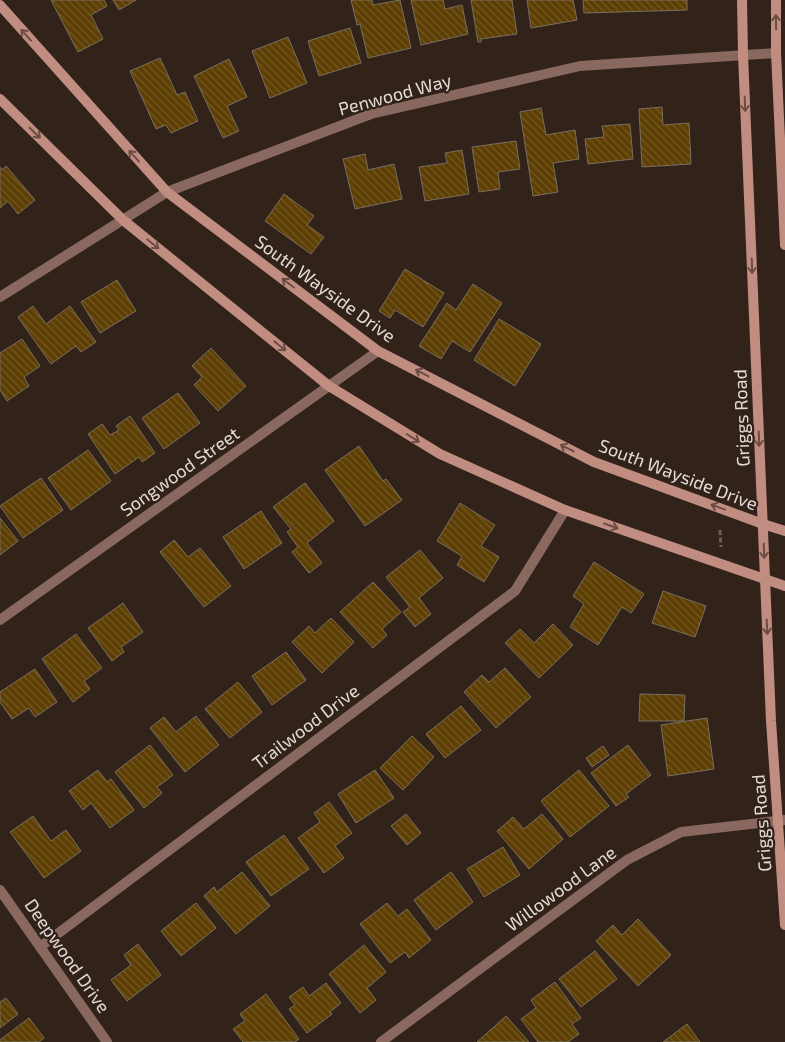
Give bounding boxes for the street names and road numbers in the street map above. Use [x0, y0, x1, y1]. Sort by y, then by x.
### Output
street label: Penwood Way [336, 68, 454, 120]
street label: South Wayside Drive [251, 230, 400, 347]
street label: Griggs Road [728, 369, 754, 467]
street label: Songwood Street [116, 422, 243, 520]
street label: South Wayside Drive [596, 434, 761, 514]
street label: Trailwood Drive [248, 679, 363, 773]
street label: Griggs Road [747, 774, 775, 873]
street label: Willowood Lane [501, 841, 620, 936]
street label: Deepwood Drive [20, 894, 115, 1017]

